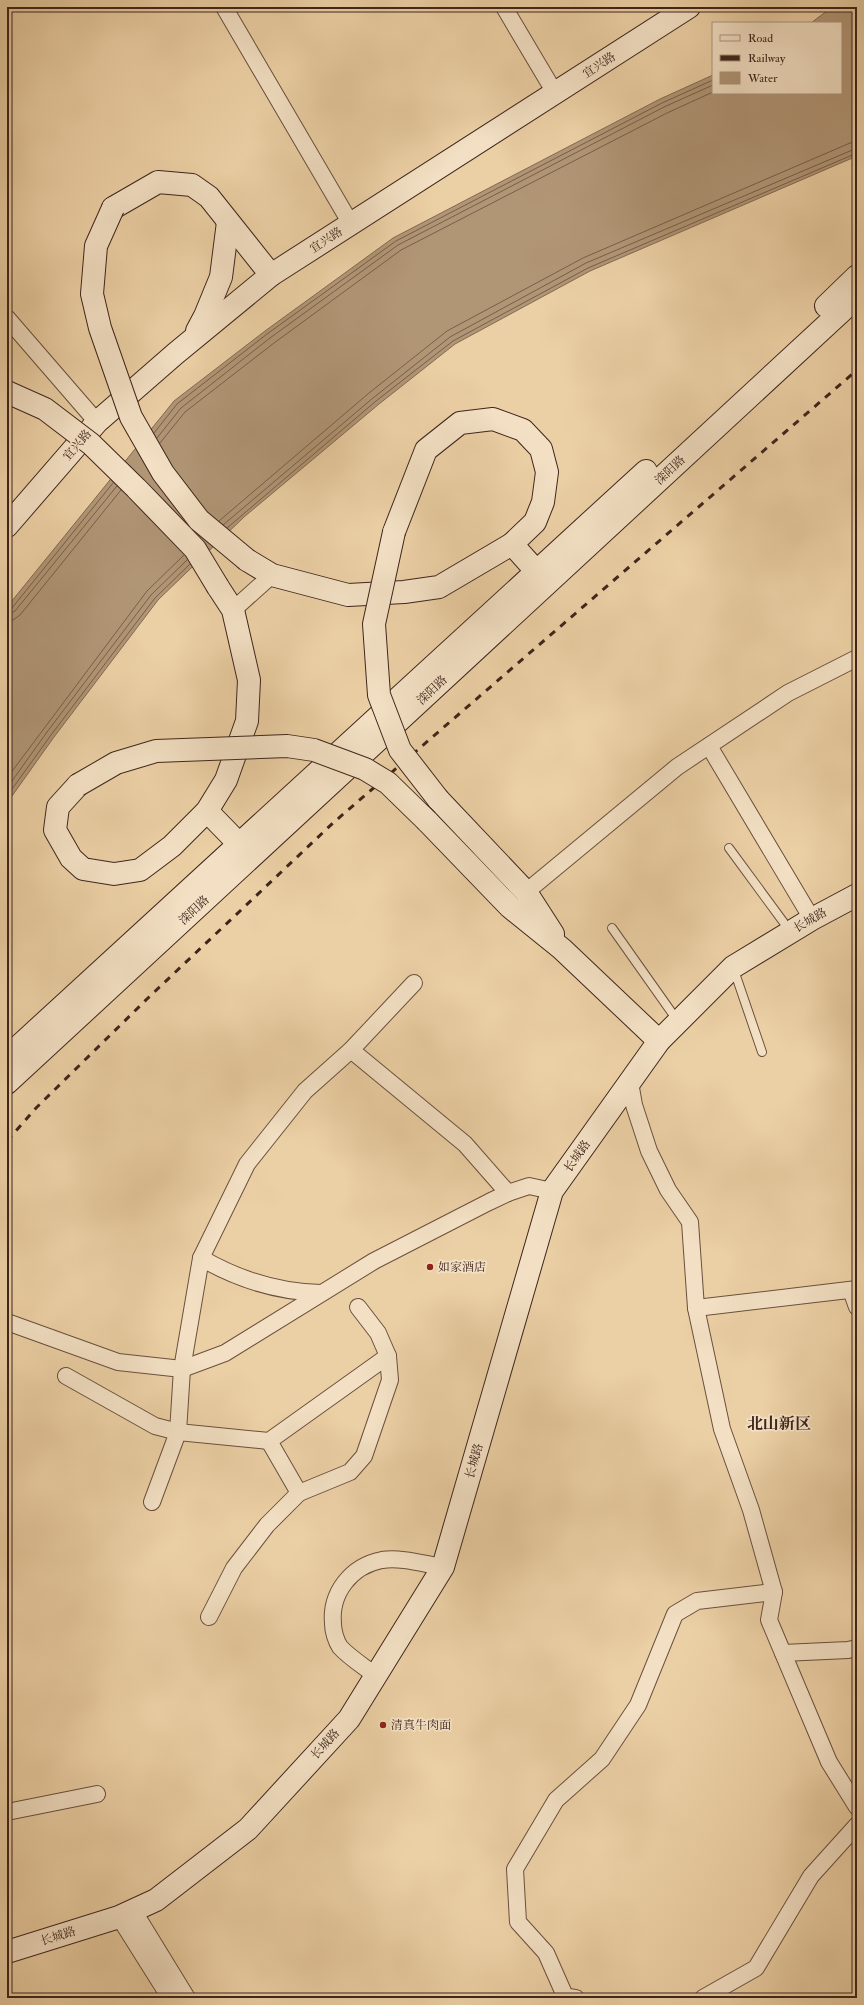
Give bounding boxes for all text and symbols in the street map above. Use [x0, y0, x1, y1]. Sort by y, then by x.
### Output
legend [712, 22, 842, 94]
text: Road [748, 31, 773, 46]
street label: 宜兴路 [580, 49, 618, 82]
text: Railway [748, 51, 786, 66]
text: Water [747, 71, 778, 86]
street label: 宜兴路 [307, 224, 345, 257]
street label: 宜兴路 [60, 427, 95, 464]
street label: 滦阳路 [652, 453, 689, 488]
street label: 滦阳路 [414, 673, 451, 708]
street label: 滦阳路 [176, 893, 213, 928]
street label: 长城路 [791, 905, 830, 936]
street label: 长城路 [561, 1137, 594, 1175]
place label: 如家酒店 [438, 1260, 486, 1275]
marker: 如家酒店 [425, 1262, 435, 1272]
district label: 北山新区 [747, 1414, 811, 1434]
street label: 长城路 [462, 1442, 487, 1481]
place label: 清真牛肉面 [391, 1718, 451, 1733]
marker: 清真牛肉面 [378, 1720, 388, 1730]
street label: 长城路 [308, 1726, 343, 1763]
street label: 长城路 [39, 1924, 78, 1949]

